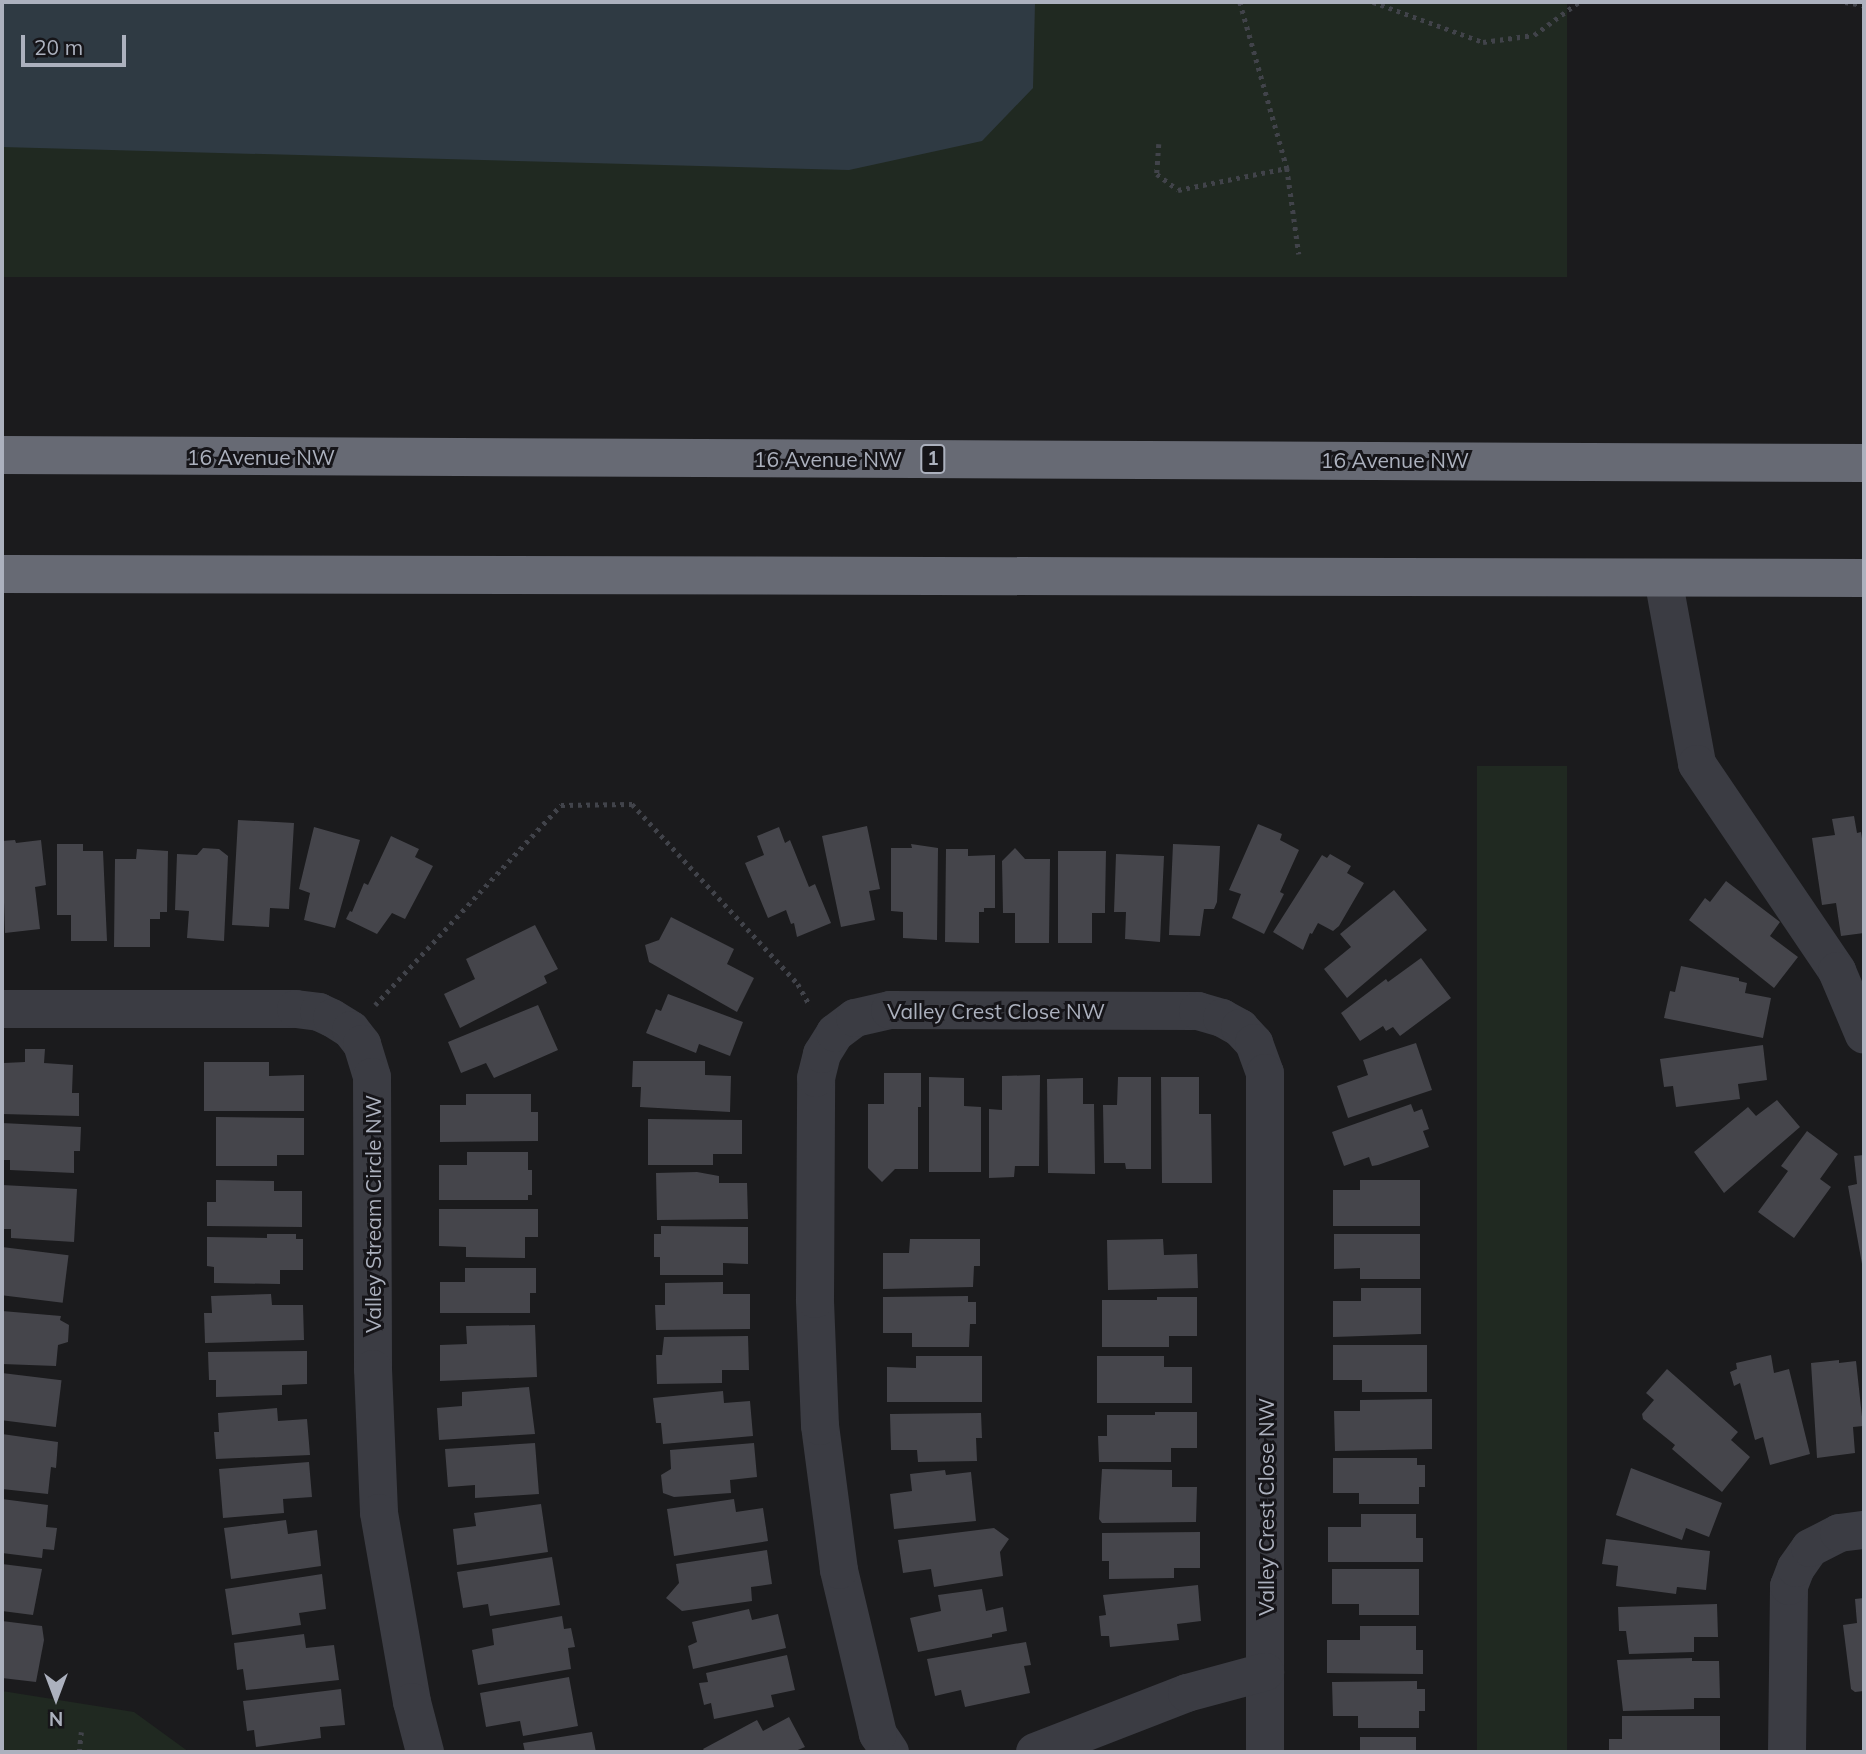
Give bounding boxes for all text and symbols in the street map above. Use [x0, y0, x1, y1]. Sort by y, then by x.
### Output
scale bar [24, 21, 130, 65]
text: 20 m [34, 34, 83, 60]
street label: 16 Avenue NW [187, 444, 335, 470]
road number: 1 [919, 444, 947, 474]
street label: 16 Avenue NW [754, 446, 902, 472]
street label: 16 Avenue NW [1321, 447, 1469, 473]
street label: Valley Crest Close NW [887, 998, 1105, 1024]
street label: Valley Stream Circle NW [360, 1095, 386, 1333]
street label: Valley Crest Close NW [1253, 1398, 1279, 1616]
north arrow [21, 1663, 91, 1733]
text: N [49, 1707, 63, 1731]

